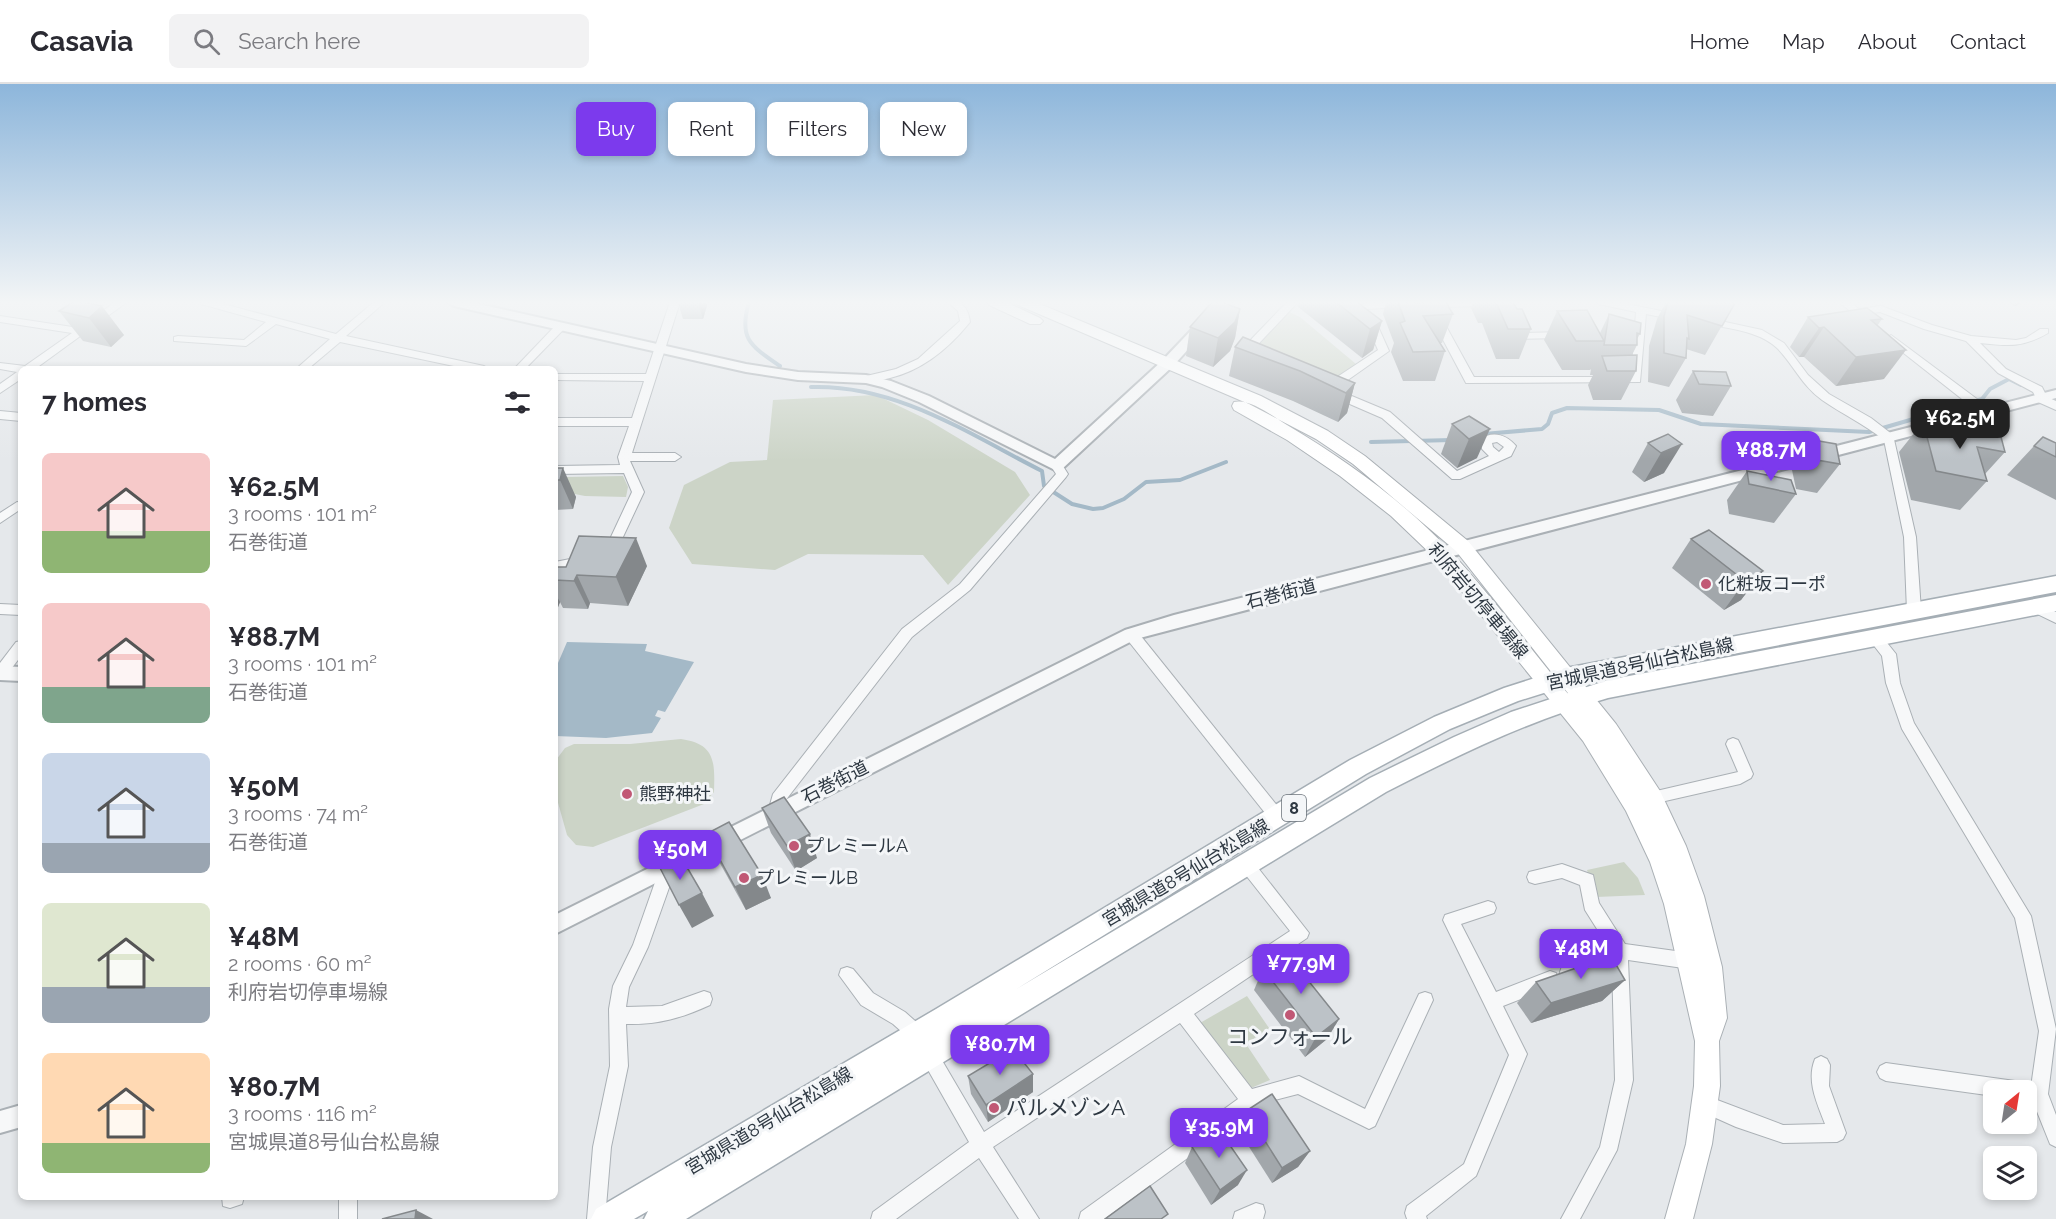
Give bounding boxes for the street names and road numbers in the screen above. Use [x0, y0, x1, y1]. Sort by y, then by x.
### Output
street label: 利府岩切停車場線 [1424, 539, 1533, 663]
street label: 石巻街道 [1243, 575, 1318, 612]
street label: 宮城県道8号仙台松島線 [1544, 633, 1735, 694]
street label: 石巻街道 [798, 756, 872, 807]
road number: 8 [1282, 795, 1306, 821]
street label: 宮城県道8号仙台松島線 [1099, 814, 1273, 931]
street label: 宮城県道8号仙台松島線 [682, 1062, 856, 1179]

